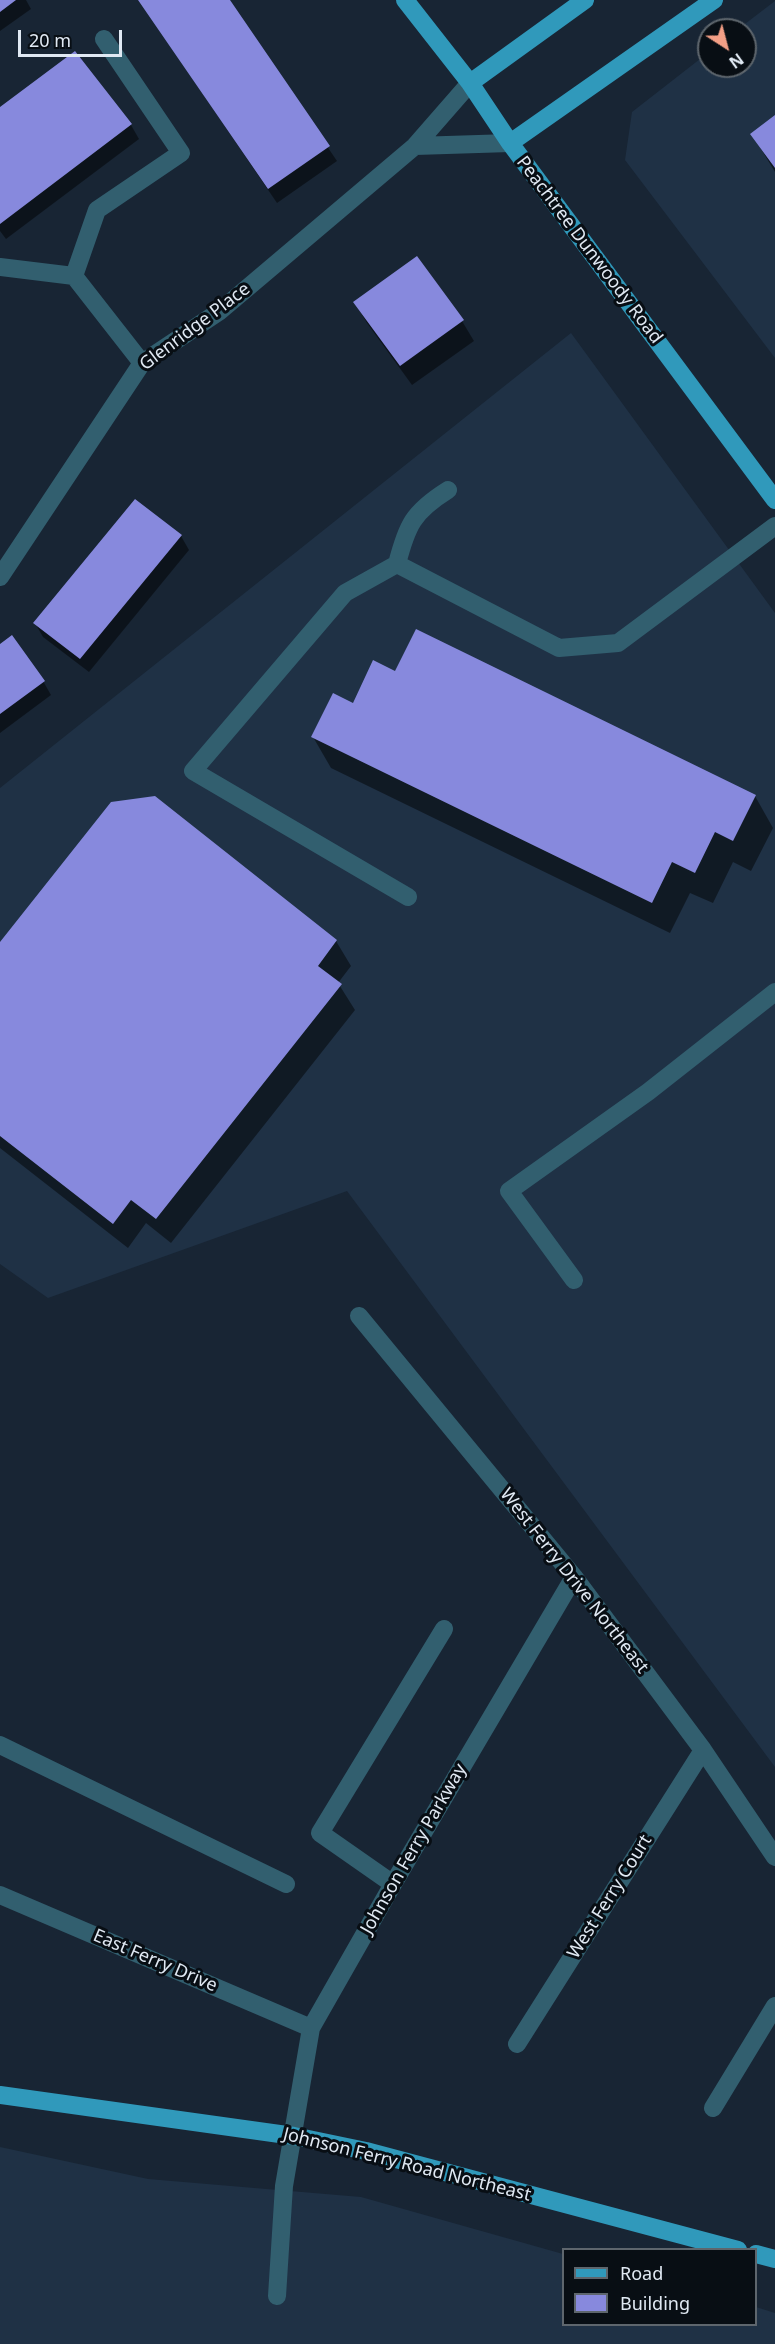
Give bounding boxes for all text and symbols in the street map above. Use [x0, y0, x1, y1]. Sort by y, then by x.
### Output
scale bar [21, 18, 124, 56]
north arrow [697, 18, 757, 78]
text: 20 m [29, 28, 71, 52]
text: N [725, 48, 748, 74]
street label: Peachtree Dunwoody Road [511, 152, 667, 348]
street label: Glenridge Place [136, 279, 254, 375]
street label: West Ferry Drive Northeast [495, 1484, 653, 1678]
street label: Johnson Ferry Parkway [356, 1760, 472, 1938]
street label: West Ferry Court [563, 1831, 657, 1963]
street label: East Ferry Drive [90, 1925, 220, 1997]
street label: Johnson Ferry Road Northeast [281, 2124, 533, 2206]
legend [562, 2248, 757, 2326]
text: Road [620, 2261, 663, 2285]
text: Building [620, 2291, 690, 2315]

